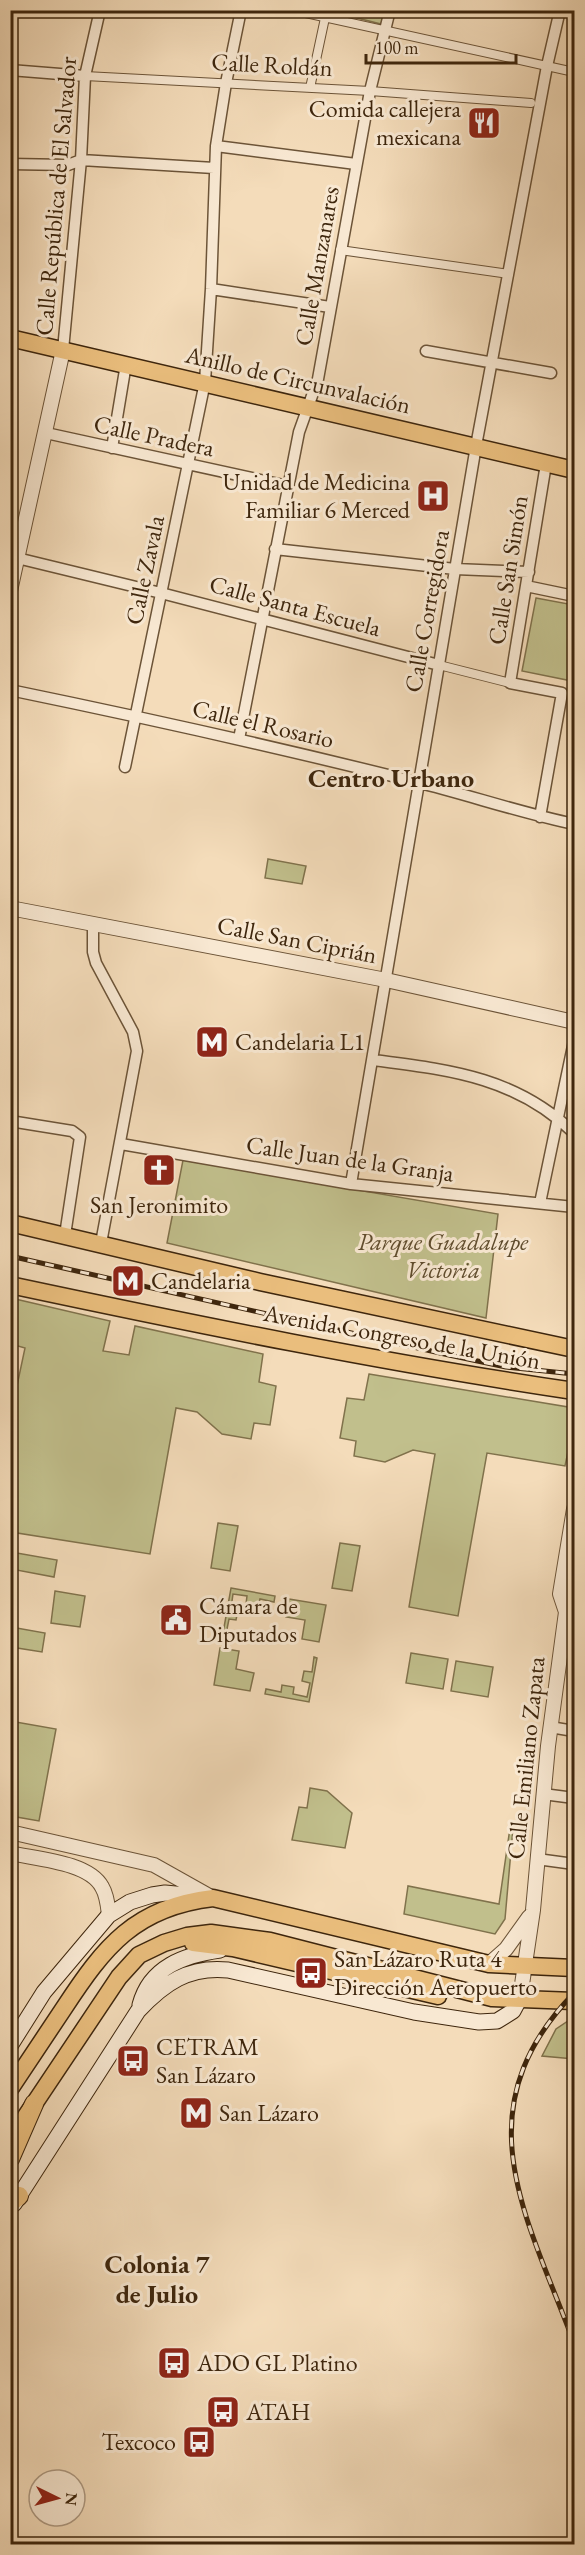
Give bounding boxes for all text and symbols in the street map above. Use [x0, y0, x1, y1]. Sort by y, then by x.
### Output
scale bar [366, 27, 516, 65]
text: 100 m [375, 36, 419, 59]
street label: Calle Roldán [211, 46, 334, 83]
street label: Calle República de El Salvador [28, 55, 83, 337]
place label: Comida callejera mexicana [309, 93, 461, 152]
restaurant icon: Comida callejera mexicana [466, 105, 502, 141]
street label: Calle Manzanares [287, 184, 346, 348]
street label: Anillo de Circunvalación [181, 338, 414, 421]
street label: Calle Pradera [91, 408, 218, 463]
place label: Unidad de Medicina Familiar 6 Merced [223, 466, 411, 525]
hospital icon: Unidad de Medicina Familiar 6 Merced [415, 478, 451, 514]
street label: Calle San Simón [480, 493, 535, 647]
street label: Calle Zavala [118, 512, 171, 627]
street label: Calle Corregidora [397, 527, 456, 695]
street label: Calle Santa Escuela [206, 568, 385, 643]
street label: Calle el Rosario [189, 692, 337, 755]
district label: Centro Urbano [308, 761, 474, 795]
street label: Calle San Ciprián [215, 909, 380, 970]
metro station icon: Candelaria L1 [194, 1024, 230, 1060]
place label: Candelaria L1 [235, 1026, 365, 1057]
street label: Calle Juan de la Granja [244, 1129, 456, 1188]
church icon: San Jeronimito [141, 1152, 177, 1188]
place label: San Jeronimito [90, 1189, 228, 1220]
park label: Parque Guadalupe Victoria [358, 1226, 529, 1285]
metro station icon: Candelaria [110, 1263, 146, 1299]
place label: Candelaria [151, 1265, 251, 1296]
street label: Avenida Congreso de la Unión [260, 1297, 543, 1376]
place label: Cámara de Diputados [199, 1590, 298, 1649]
public building icon: Cámara de Diputados [158, 1602, 194, 1638]
street label: Calle Emiliano Zapata [499, 1655, 552, 1861]
place label: San Lázaro Ruta 4 Dirección Aeropuerto [334, 1943, 537, 2002]
bus stop icon: San Lázaro Ruta 4 Dirección Aeropuerto [293, 1955, 329, 1991]
place label: CETRAM San Lázaro [156, 2031, 259, 2090]
bus stop icon: CETRAM San Lázaro [115, 2043, 151, 2079]
metro station icon: San Lázaro [178, 2095, 214, 2131]
place label: San Lázaro [219, 2097, 319, 2128]
district label: Colonia 7 de Julio [105, 2247, 210, 2311]
bus stop icon: ADO GL Platino [156, 2345, 192, 2381]
place label: ADO GL Platino [196, 2347, 358, 2378]
bus stop icon: ATAH [205, 2394, 241, 2430]
place label: ATAH [245, 2396, 310, 2427]
bus stop icon: Texcoco [181, 2424, 217, 2460]
place label: Texcoco [101, 2426, 176, 2457]
north arrow [27, 2468, 87, 2528]
text: N [60, 2492, 82, 2507]

